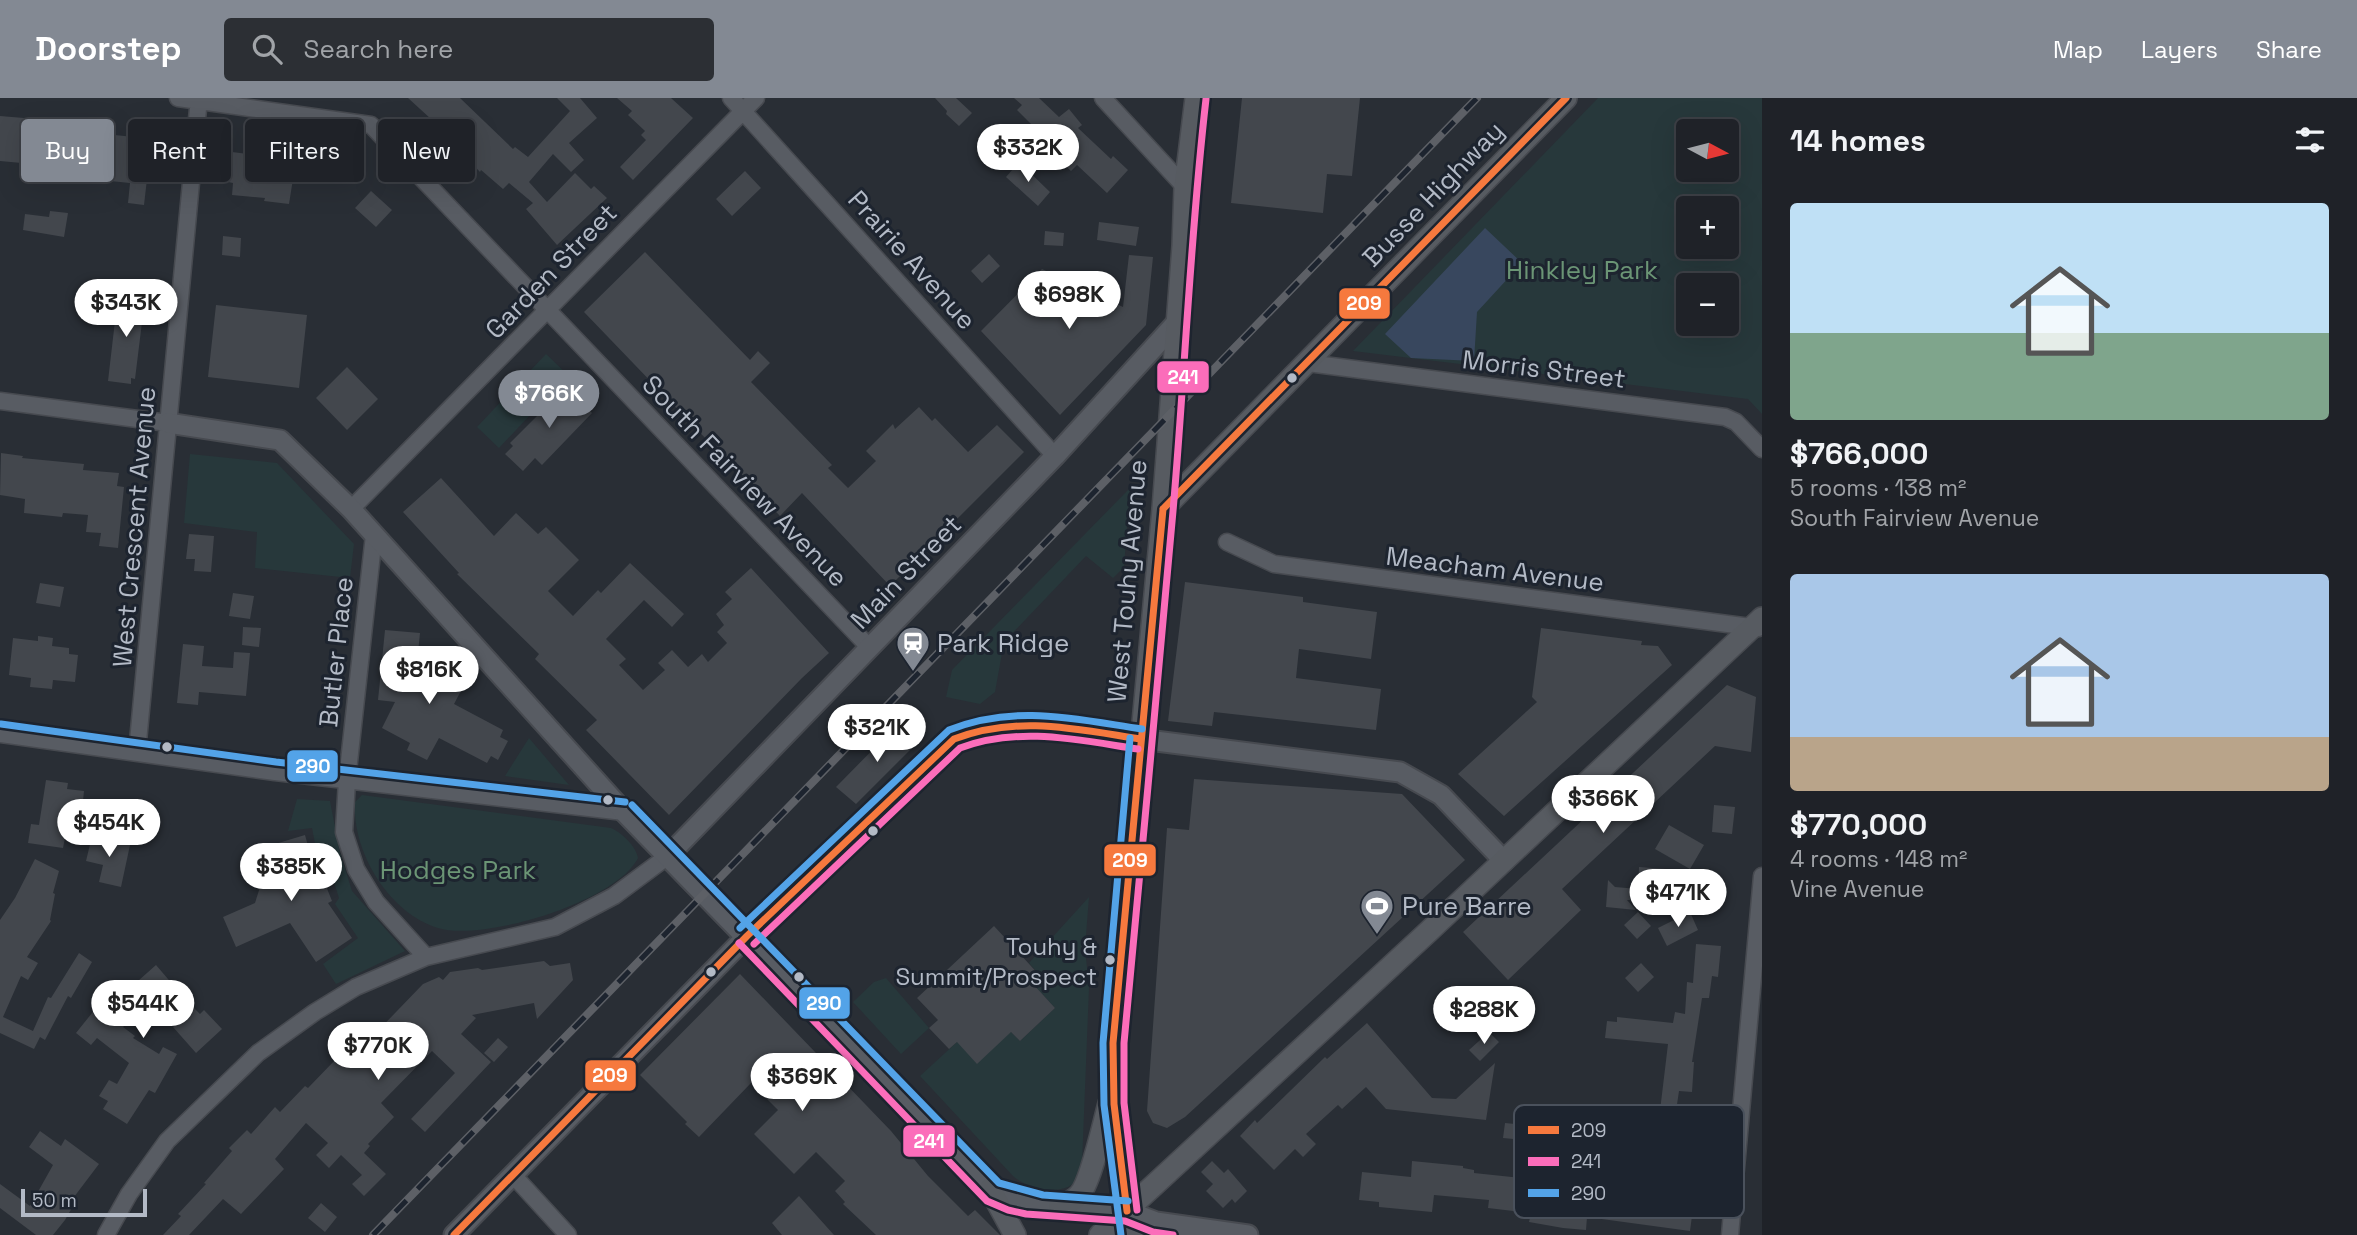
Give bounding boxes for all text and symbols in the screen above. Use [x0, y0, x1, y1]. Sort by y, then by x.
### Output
search box [224, 18, 714, 81]
text: Doorstep [35, 28, 182, 70]
icon: search [248, 30, 286, 68]
text: Search here [304, 32, 453, 66]
text: Map [2053, 34, 2103, 65]
text: Layers [2141, 34, 2218, 65]
text: Share [2256, 34, 2322, 65]
street label: Busse Highway [1355, 114, 1511, 274]
chip: Buy [21, 119, 114, 182]
chip: Rent [128, 119, 231, 182]
chip: Filters [245, 119, 364, 182]
chip: New [378, 119, 475, 182]
north arrow [1676, 119, 1740, 182]
map controls [1676, 119, 1739, 336]
text: 14 homes [1790, 121, 1926, 160]
icon: filters [2291, 121, 2329, 159]
pin: $332K [979, 125, 1077, 184]
text: $332K [993, 132, 1063, 162]
street label: Prairie Avenue [840, 183, 984, 337]
street label: Garden Street [478, 196, 624, 346]
button: + [1676, 196, 1739, 259]
icon: home [1997, 248, 2123, 374]
park label: Hinkley Park [1506, 253, 1658, 287]
pin: $698K [1020, 272, 1118, 331]
button: − [1676, 273, 1739, 336]
text: $698K [1034, 279, 1104, 309]
pin: $343K [77, 280, 175, 339]
text: $343K [91, 287, 161, 317]
line badge: 209 [1338, 287, 1391, 320]
text: 209 [1346, 291, 1382, 316]
street label: Morris Street [1460, 342, 1628, 396]
line badge: 241 [1156, 360, 1210, 394]
text: 241 [1168, 365, 1198, 390]
street label: South Fairview Avenue [635, 368, 855, 594]
pin: $766K [500, 370, 598, 430]
unlabelled marker [1285, 371, 1299, 385]
text: $766K [514, 378, 584, 408]
street label: West Crescent Avenue [105, 385, 163, 669]
text: $766,000 [1790, 434, 1928, 473]
street label: West Touhy Avenue [1099, 458, 1155, 704]
text: 5 rooms · 138 m² [1790, 473, 1966, 503]
text: South Fairview Avenue [1790, 503, 2039, 533]
street label: Main Street [843, 508, 969, 636]
street label: Meacham Avenue [1384, 539, 1606, 599]
street label: Butler Place [311, 575, 361, 729]
icon: home [1997, 619, 2123, 745]
station icon: Park Ridge [894, 624, 932, 673]
place label: Park Ridge [937, 626, 1069, 660]
pin: $816K [380, 646, 478, 706]
text: $816K [396, 654, 462, 684]
pin: $321K [828, 704, 926, 764]
text: $321K [844, 712, 910, 742]
unlabelled marker [160, 740, 174, 754]
line badge: 290 [286, 749, 339, 783]
text: 290 [295, 754, 331, 779]
pin: $366K [1554, 776, 1652, 835]
text: $366K [1568, 783, 1638, 813]
unlabelled marker [601, 793, 615, 807]
pin: $454K [60, 800, 158, 859]
text: $770,000 [1790, 805, 1927, 844]
text: $454K [73, 807, 145, 837]
unlabelled marker [866, 824, 880, 838]
line badge: 209 [1103, 843, 1157, 877]
pin: $385K [242, 844, 340, 903]
text: 4 rooms · 148 m² [1790, 844, 1967, 874]
text: 209 [1112, 848, 1148, 873]
text: $385K [256, 851, 326, 881]
park label: Hodges Park [380, 853, 536, 887]
pin: $471K [1629, 870, 1727, 929]
text: Vine Avenue [1790, 874, 1924, 904]
text: $471K [1646, 877, 1710, 907]
sports icon: Pure Barre [1358, 887, 1396, 936]
place label: Pure Barre [1402, 889, 1532, 923]
place label: Touhy & Summit/Prospect [895, 931, 1097, 992]
marker: Touhy & Summit/Prospect [1103, 953, 1117, 967]
unlabelled marker [704, 965, 718, 979]
unlabelled marker [792, 970, 806, 984]
pin: $544K [94, 981, 192, 1040]
line badge: 290 [798, 986, 851, 1020]
pin: $288K [1435, 986, 1533, 1046]
text: $544K [107, 988, 179, 1018]
text: 290 [806, 991, 842, 1016]
text: $288K [1449, 994, 1519, 1024]
pin: $770K [329, 1023, 427, 1082]
text: $770K [344, 1030, 412, 1060]
pin: $369K [753, 1054, 851, 1113]
line badge: 209 [584, 1059, 637, 1092]
text: $369K [767, 1061, 837, 1091]
text: 209 [592, 1063, 628, 1088]
legend [1514, 1105, 1744, 1218]
text: 209 [1571, 1118, 1606, 1143]
line badge: 241 [902, 1124, 956, 1158]
text: 241 [914, 1129, 944, 1154]
text: 241 [1571, 1149, 1601, 1174]
text: 290 [1571, 1181, 1606, 1206]
scale bar [21, 1186, 147, 1218]
text: 50 m [32, 1188, 77, 1213]

